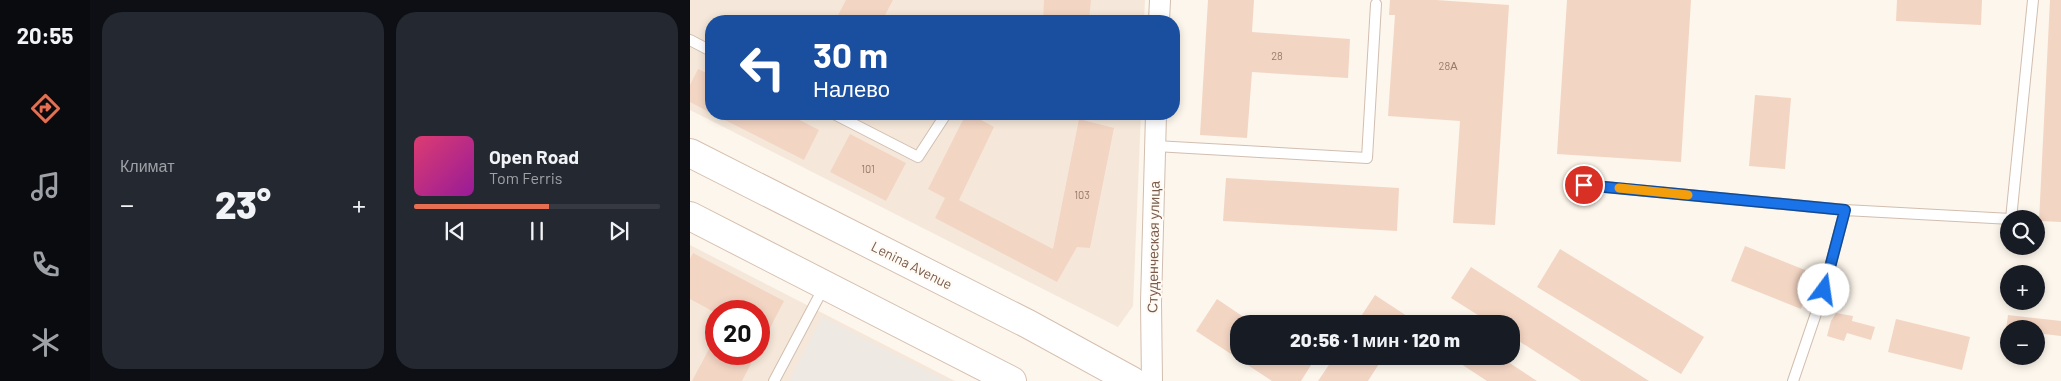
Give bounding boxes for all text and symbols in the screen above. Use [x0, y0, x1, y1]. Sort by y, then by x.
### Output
text: 20:55 [17, 22, 73, 48]
text: 30 m [813, 33, 888, 75]
icon: left [730, 35, 795, 100]
house number: 28 [1271, 49, 1283, 62]
house number: 28А [1439, 59, 1458, 72]
text: Налево [813, 75, 890, 101]
icon: directions [28, 91, 63, 126]
text: Open Road [489, 145, 579, 168]
text: Климат [120, 156, 174, 175]
house number: 101 [861, 162, 875, 175]
pin [1563, 164, 1605, 206]
text: Tom Ferris [489, 168, 563, 187]
icon: music [28, 169, 63, 204]
icon: arrive [1570, 171, 1598, 199]
text: 23° [215, 181, 271, 227]
street label: Студенческая улица [1143, 181, 1163, 313]
text: − [120, 187, 134, 221]
text: + [352, 187, 366, 221]
house number: 103 [1074, 188, 1090, 201]
map controls [2000, 210, 2045, 365]
button: search [2000, 210, 2045, 255]
icon: previous [441, 217, 469, 245]
icon: pause [523, 217, 551, 245]
icon: next [605, 217, 633, 245]
street label: Lenina Avenue [869, 237, 955, 293]
icon: phone [28, 247, 63, 282]
position arrow [1797, 263, 1849, 315]
button: + [2000, 265, 2045, 310]
speed limit sign: 20 [705, 300, 770, 365]
button: − [2000, 320, 2045, 365]
icon: climate [28, 325, 63, 360]
text: 20:56 · 1 мин · 120 m [1290, 328, 1460, 351]

